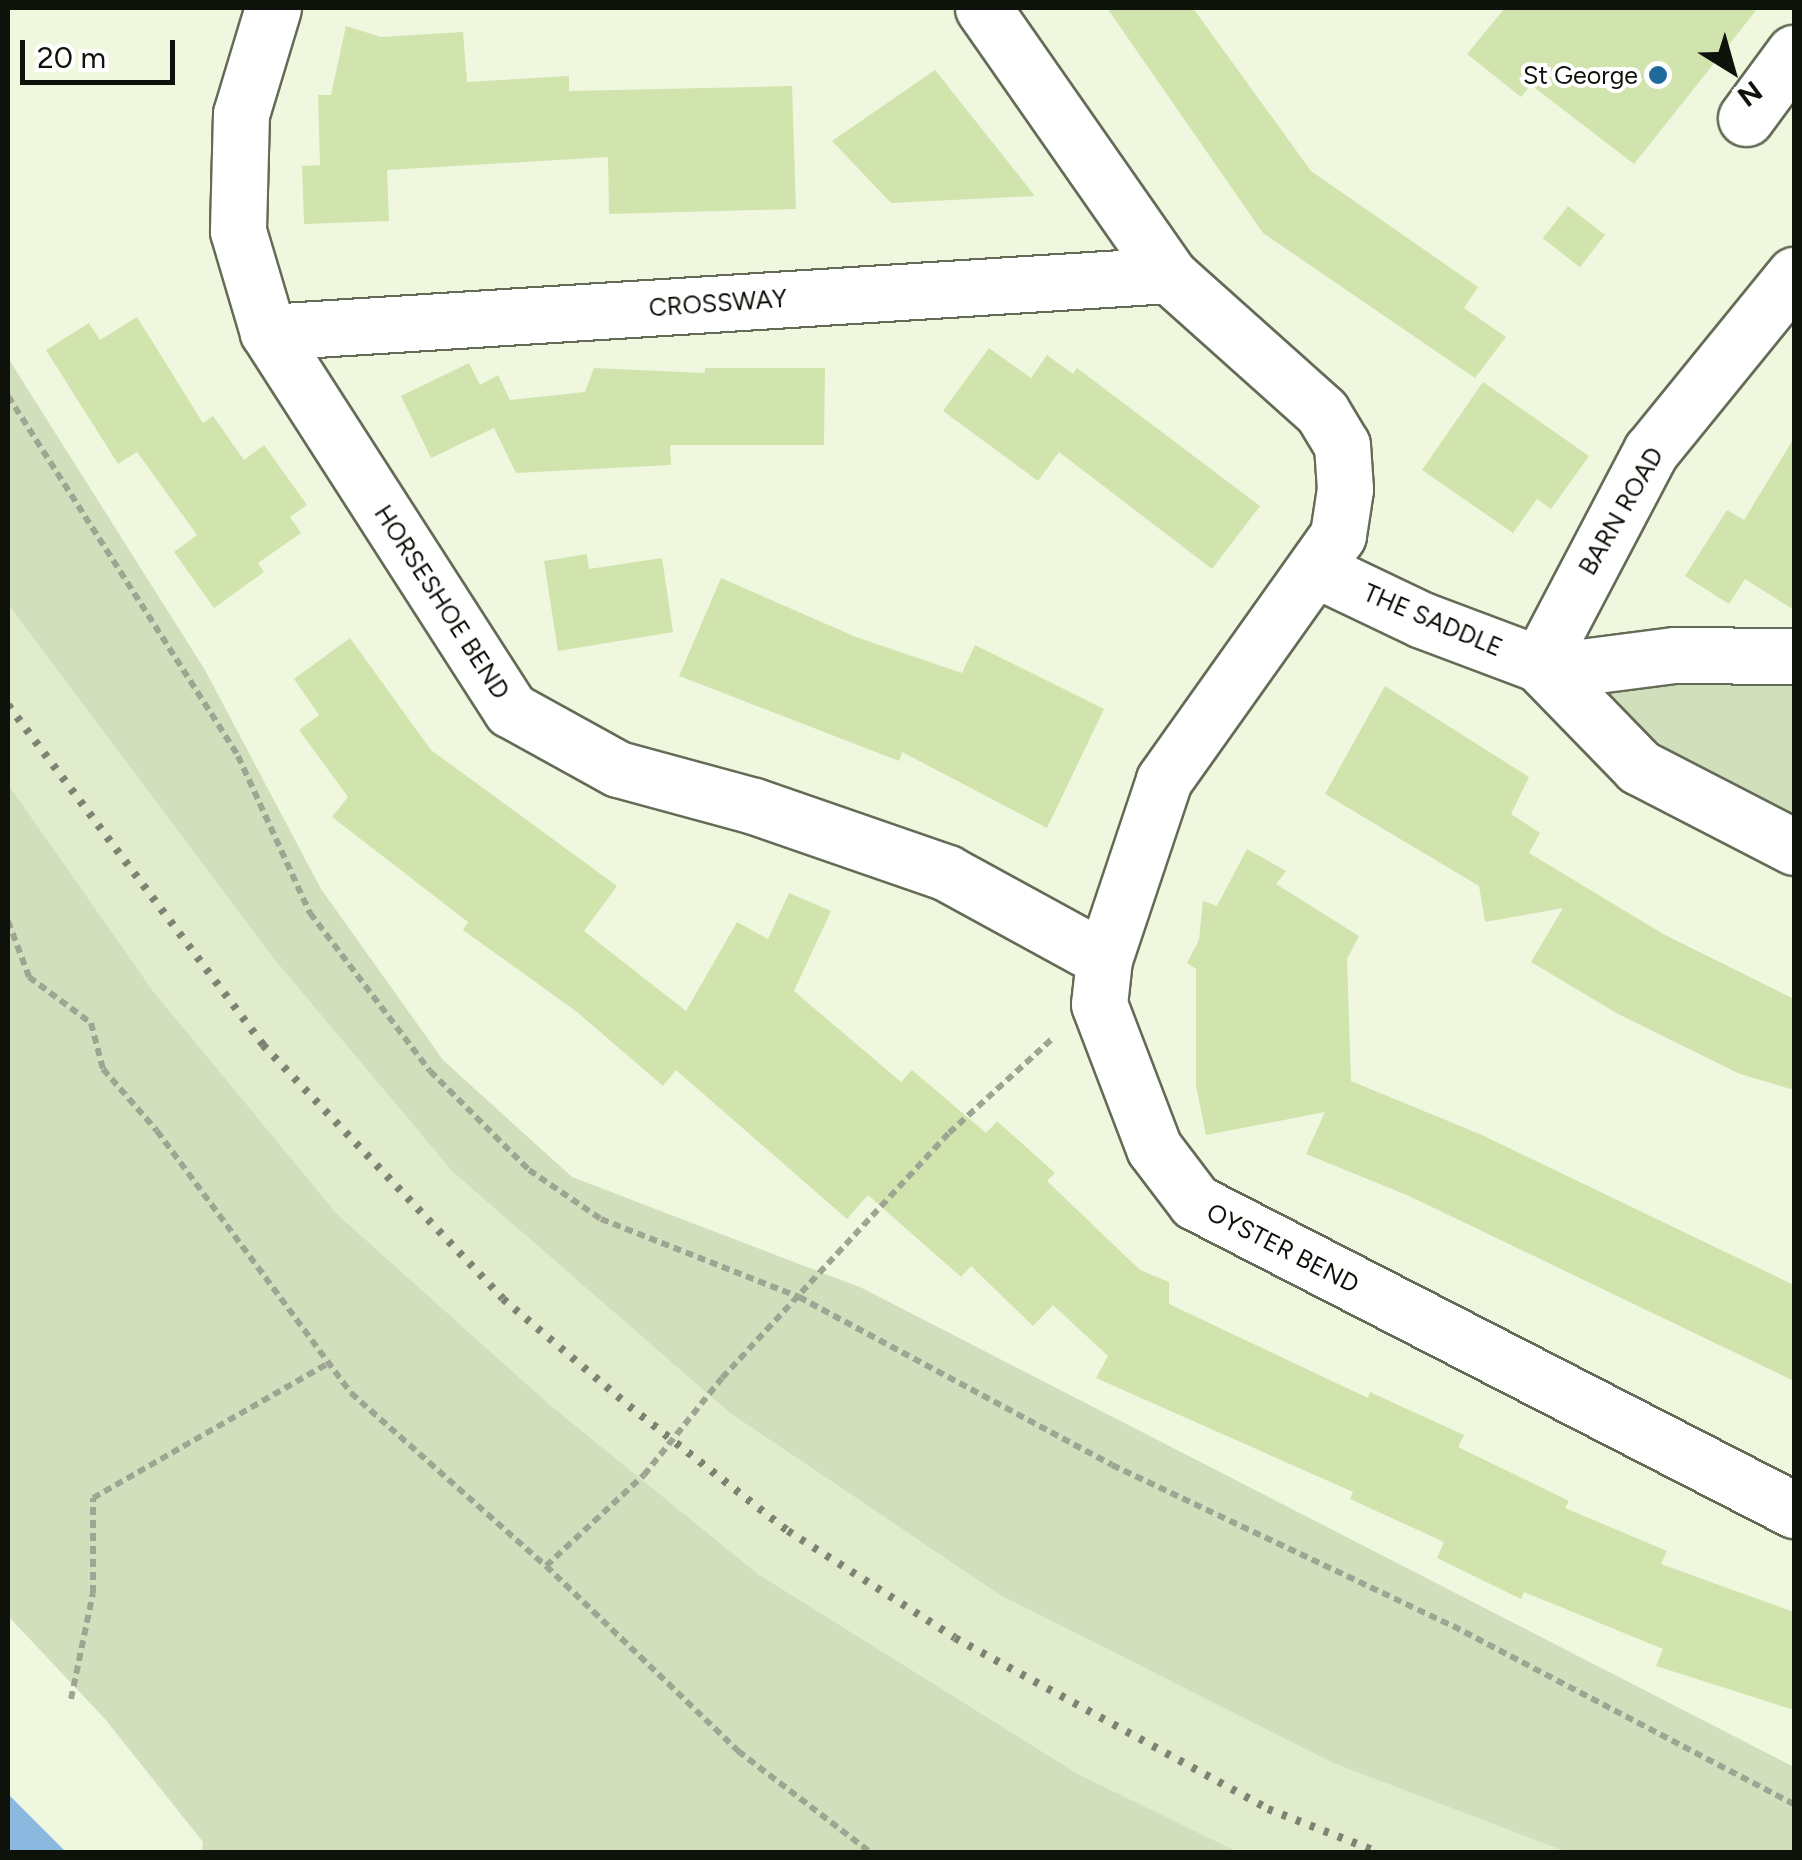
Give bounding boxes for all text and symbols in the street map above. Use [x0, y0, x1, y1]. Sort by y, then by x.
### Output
scale bar [25, 20, 180, 82]
north arrow [1682, 20, 1782, 120]
text: 20 m [37, 39, 106, 76]
place label: St George [1523, 60, 1638, 90]
marker: St George [1647, 64, 1669, 86]
text: N [1731, 74, 1769, 114]
street label: CROSSWAY [648, 283, 788, 323]
street label: BARN ROAD [1572, 442, 1670, 580]
street label: HORSESHOE BEND [368, 499, 516, 705]
street label: THE SADDLE [1359, 577, 1507, 663]
street label: OYSTER BEND [1202, 1197, 1364, 1299]

